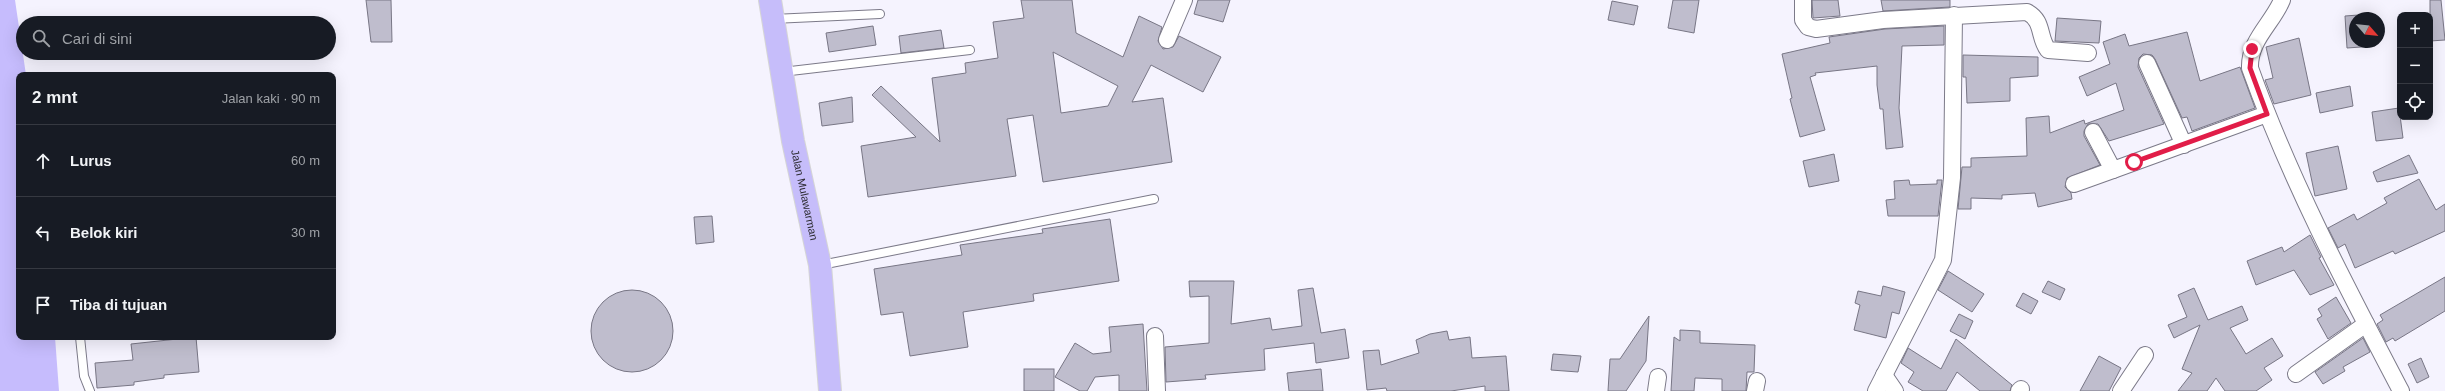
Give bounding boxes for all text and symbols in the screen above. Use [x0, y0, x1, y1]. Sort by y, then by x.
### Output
north arrow [2349, 12, 2385, 48]
map controls [2397, 12, 2433, 120]
button: + [2397, 12, 2433, 48]
search box [16, 16, 336, 60]
icon: search [30, 27, 52, 49]
text: Cari di sini [62, 30, 132, 47]
route end [2243, 40, 2261, 58]
button: − [2397, 48, 2433, 84]
button: locate [2397, 84, 2433, 120]
text: 2 mnt [32, 88, 77, 107]
text: Jalan kaki · 90 m [222, 91, 320, 106]
street label: Jalan Mulawarman [789, 148, 820, 241]
icon: ahead [32, 150, 54, 172]
text: Lurus [70, 152, 112, 169]
text: 60 m [291, 153, 320, 168]
route start [2125, 153, 2143, 171]
icon: left [32, 222, 54, 244]
text: Belok kiri [70, 224, 138, 241]
text: 30 m [291, 225, 320, 240]
icon: arrive [32, 294, 54, 316]
text: Tiba di tujuan [70, 296, 167, 313]

